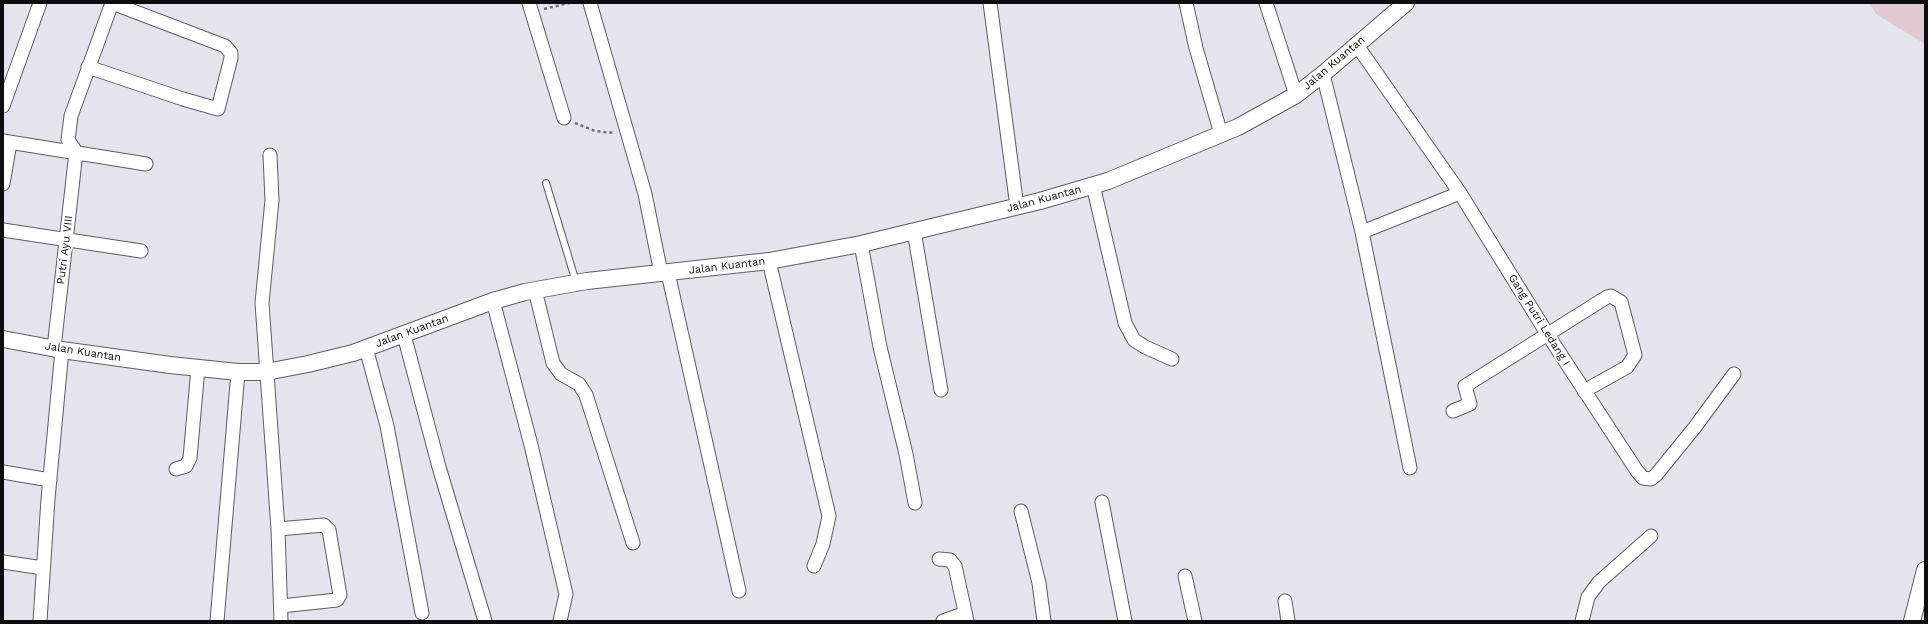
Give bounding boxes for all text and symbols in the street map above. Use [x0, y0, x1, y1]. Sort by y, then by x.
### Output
street label: Jalan Kuantan [1300, 33, 1368, 93]
street label: Jalan Kuantan [1005, 183, 1083, 215]
street label: Putri Ayu VIII [54, 215, 76, 285]
street label: Jalan Kuantan [688, 255, 766, 277]
street label: Gang Putri Ledang I [1505, 272, 1573, 368]
street label: Jalan Kuantan [374, 312, 450, 350]
street label: Jalan Kuantan [44, 339, 122, 365]

